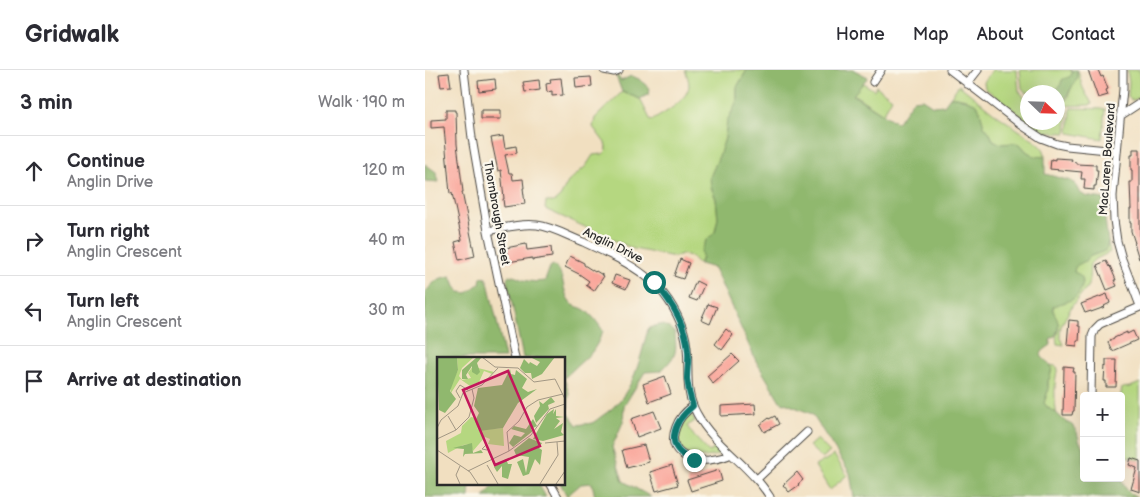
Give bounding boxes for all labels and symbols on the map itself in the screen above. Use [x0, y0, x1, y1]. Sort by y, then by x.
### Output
north arrow [1020, 85, 1065, 130]
street label: MacLaren Boulevard [1096, 102, 1119, 216]
street label: Thornbrough Street [480, 160, 513, 267]
street label: Anglin Drive [580, 225, 645, 266]
route start [643, 271, 666, 294]
inset map [437, 357, 565, 484]
route end [683, 449, 706, 472]

